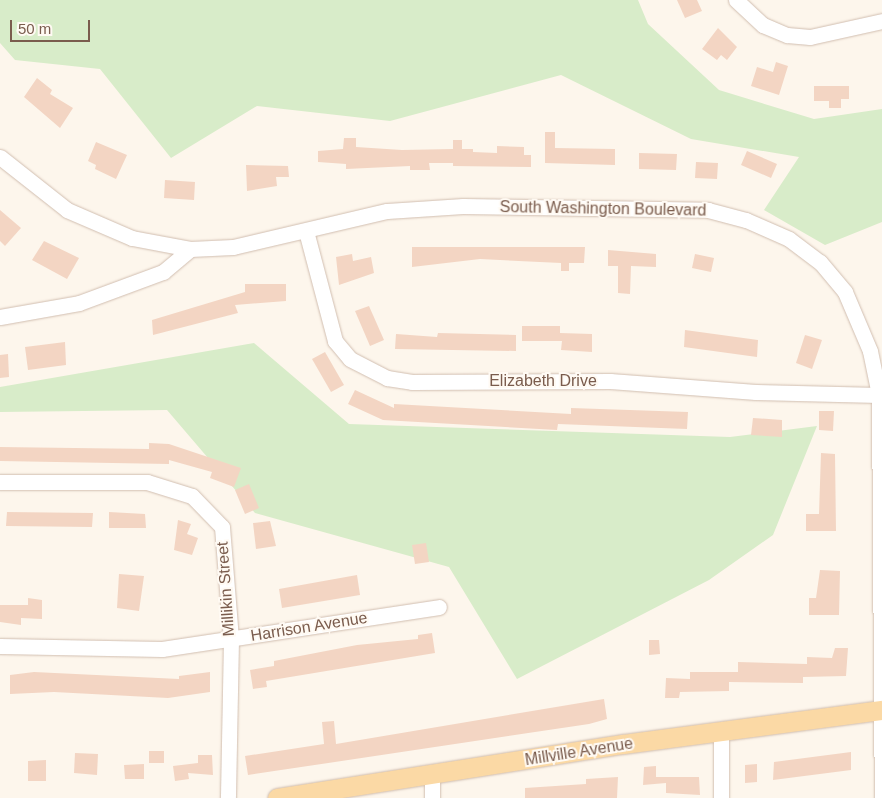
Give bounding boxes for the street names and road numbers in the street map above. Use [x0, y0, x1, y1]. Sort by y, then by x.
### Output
street label: South Washington Boulevard [500, 198, 706, 220]
street label: Elizabeth Drive [489, 371, 597, 391]
street label: Millikin Street [213, 541, 239, 637]
street label: Harrison Avenue [249, 608, 369, 646]
street label: Millville Avenue [523, 734, 635, 770]

